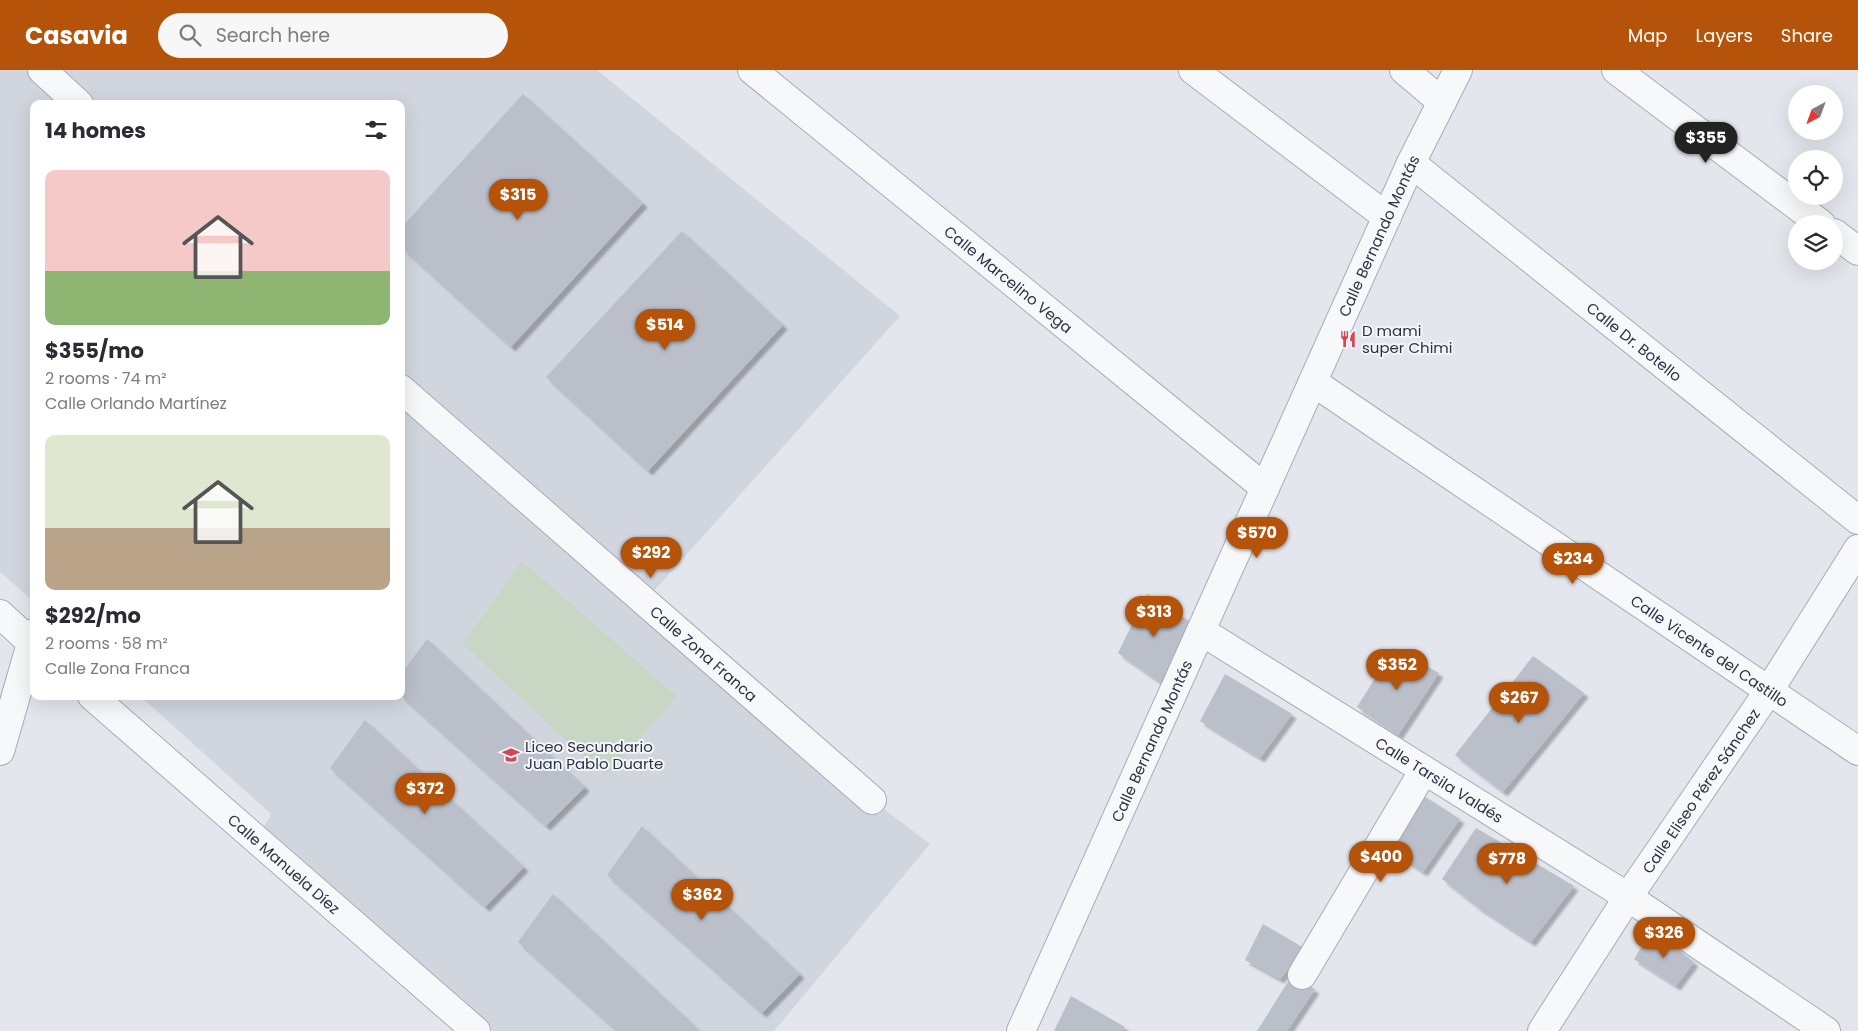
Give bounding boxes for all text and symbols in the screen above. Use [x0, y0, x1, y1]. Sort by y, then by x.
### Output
search box [158, 13, 508, 58]
text: Casavia [25, 19, 128, 52]
icon: search [176, 21, 204, 49]
text: Search here [216, 22, 330, 49]
text: Map [1628, 23, 1668, 48]
text: Layers [1696, 23, 1753, 48]
text: Share [1781, 23, 1833, 48]
north arrow [1788, 85, 1842, 140]
map controls [1788, 85, 1843, 270]
text: 14 homes [45, 116, 146, 145]
icon: filters [362, 116, 390, 144]
pin: $355 [1676, 122, 1736, 164]
text: $355 [1685, 126, 1727, 149]
button: locate [1788, 150, 1843, 205]
street label: Calle Bernando Montás [1333, 151, 1424, 320]
pin: $315 [488, 178, 548, 221]
text: $315 [500, 183, 536, 206]
icon: home [173, 202, 263, 292]
button: layers [1788, 215, 1843, 270]
street label: Calle Marcelino Vega [940, 220, 1077, 338]
street label: Calle Dr. Botello [1582, 297, 1687, 386]
pin: $514 [635, 308, 695, 351]
text: $514 [646, 313, 684, 336]
place label: D mami super Chimi [1362, 320, 1452, 358]
restaurant icon: D mami super Chimi [1338, 329, 1358, 349]
text: $355/mo [45, 336, 144, 365]
text: 2 rooms · 74 m² [45, 367, 167, 390]
text: Calle Orlando Martínez [45, 392, 227, 415]
icon: home [173, 467, 263, 557]
pin: $570 [1227, 516, 1287, 559]
text: $570 [1237, 521, 1277, 544]
pin: $292 [621, 536, 681, 579]
text: $292 [632, 541, 670, 564]
pin: $234 [1543, 542, 1603, 585]
text: $234 [1553, 547, 1593, 570]
street label: Calle Vicente del Castillo [1627, 590, 1793, 711]
pin: $313 [1124, 596, 1184, 638]
text: $313 [1136, 600, 1172, 623]
text: $292/mo [45, 601, 141, 630]
street label: Calle Zona Franca [646, 601, 762, 706]
text: 2 rooms · 58 m² [45, 632, 168, 655]
pin: $352 [1367, 648, 1427, 691]
text: $352 [1377, 653, 1417, 676]
text: Calle Zona Franca [45, 657, 190, 680]
street label: Calle Bernando Montás [1106, 657, 1197, 825]
pin: $267 [1489, 682, 1549, 724]
text: $267 [1500, 686, 1538, 709]
street label: Calle Eliseo Pérez Sánchez [1637, 704, 1765, 877]
street label: Calle Tarsila Valdés [1372, 732, 1508, 827]
place label: Liceo Secundario Juan Pablo Duarte [525, 736, 663, 774]
school or university icon: Liceo Secundario Juan Pablo Duarte [501, 745, 521, 765]
pin: $372 [395, 772, 455, 815]
text: $372 [406, 777, 444, 800]
street label: Calle Manuela Díez [224, 809, 345, 918]
pin: $400 [1351, 840, 1411, 883]
pin: $778 [1477, 842, 1537, 885]
text: $400 [1360, 845, 1402, 868]
text: $778 [1488, 847, 1526, 870]
pin: $362 [672, 878, 732, 921]
text: $362 [682, 883, 722, 906]
pin: $326 [1634, 916, 1694, 959]
text: $326 [1644, 921, 1684, 944]

